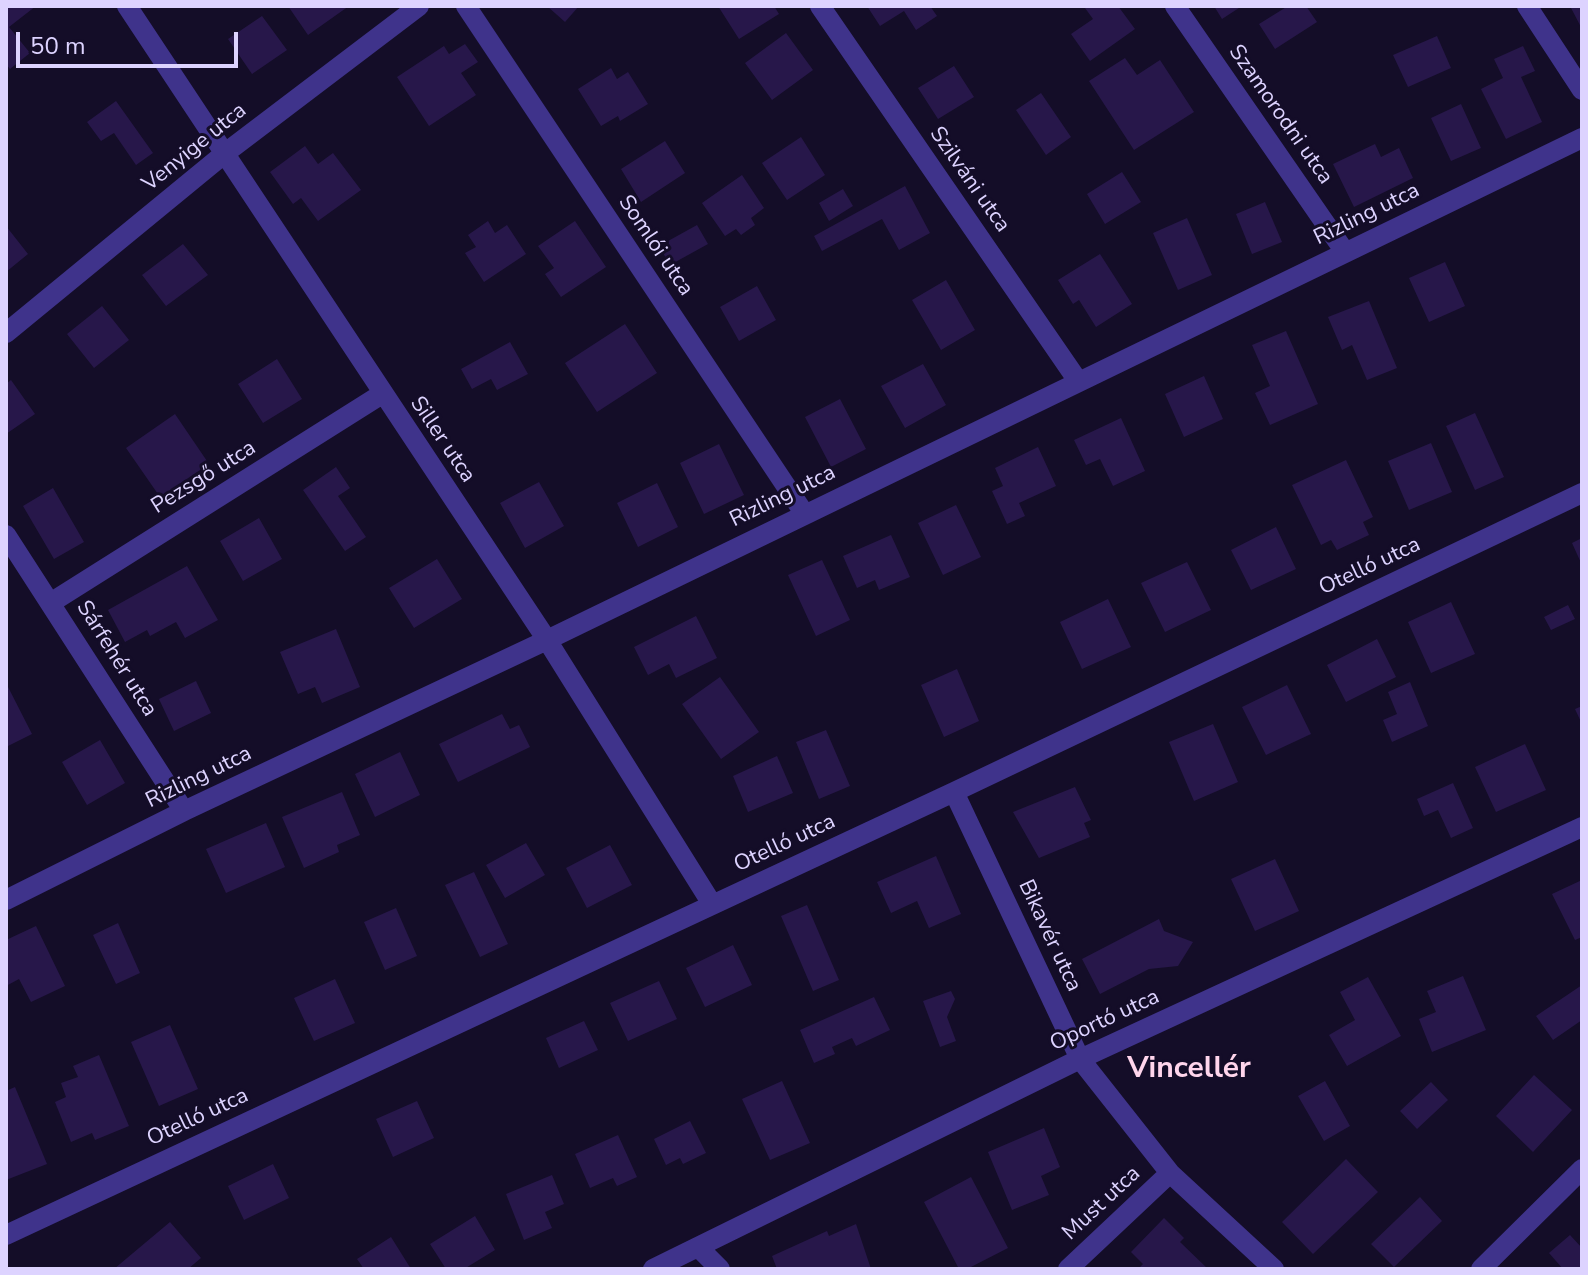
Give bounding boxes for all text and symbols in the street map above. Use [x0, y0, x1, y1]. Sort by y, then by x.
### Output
scale bar [20, 16, 242, 66]
text: 50 m [30, 30, 86, 62]
street label: Szamorodni utca [1222, 40, 1338, 190]
street label: Venyige utca [138, 98, 252, 198]
street label: Szilváni utca [923, 122, 1015, 238]
street label: Rizling utca [1310, 178, 1424, 252]
street label: Somlói utca [612, 191, 698, 301]
street label: Siller utca [404, 392, 480, 488]
street label: Pezsgő utca [147, 435, 261, 521]
street label: Rizling utca [726, 460, 840, 534]
street label: Otelló utca [1315, 532, 1425, 602]
street label: Sárfehér utca [70, 596, 162, 722]
street label: Rizling utca [142, 741, 256, 815]
street label: Otelló utca [730, 809, 840, 879]
street label: Bikavér utca [1012, 876, 1086, 996]
street label: Oportó utca [1046, 984, 1164, 1058]
district label: Vincellér [1127, 1052, 1251, 1088]
street label: Otelló utca [143, 1083, 253, 1153]
street label: Must utca [1058, 1161, 1146, 1247]

